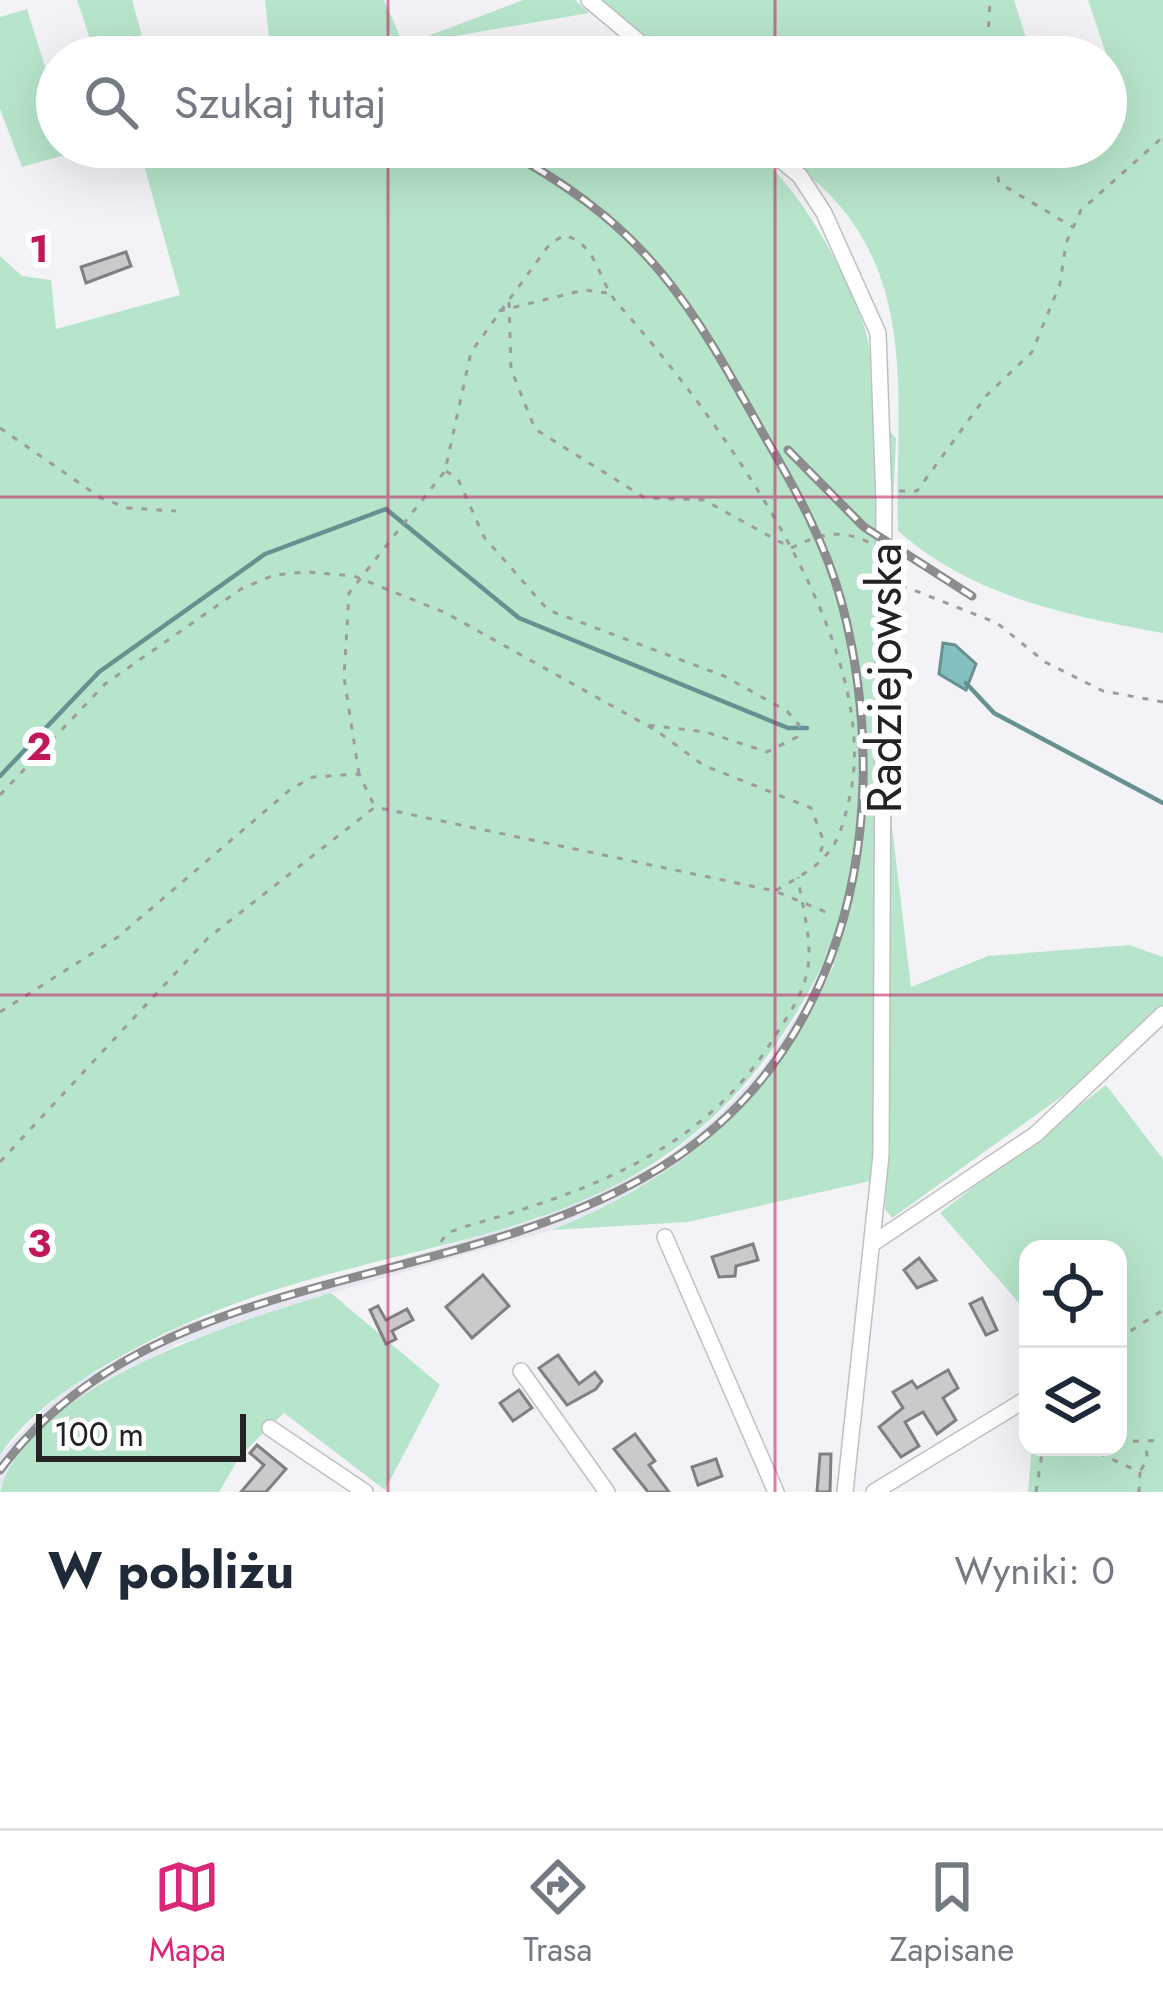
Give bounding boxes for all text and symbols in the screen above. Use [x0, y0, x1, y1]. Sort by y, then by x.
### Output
search box [36, 36, 1127, 168]
icon: search [78, 69, 144, 135]
text: Szukaj tutaj [174, 70, 387, 135]
text: 1 [29, 220, 49, 277]
street label: Radziejowska [850, 543, 919, 813]
text: 2 [26, 718, 52, 775]
text: 3 [27, 1215, 51, 1272]
map controls [1019, 1240, 1127, 1456]
button: locate [1019, 1240, 1127, 1348]
button: layers [1019, 1348, 1127, 1456]
scale bar [36, 1408, 246, 1461]
text: 100 m [54, 1411, 144, 1458]
text: W pobliżu [48, 1533, 294, 1607]
text: Wyniki: 0 [955, 1542, 1115, 1599]
tab: Mapa [149, 1854, 226, 1973]
tab: Trasa [523, 1854, 592, 1973]
tab: Zapisane [890, 1854, 1014, 1973]

